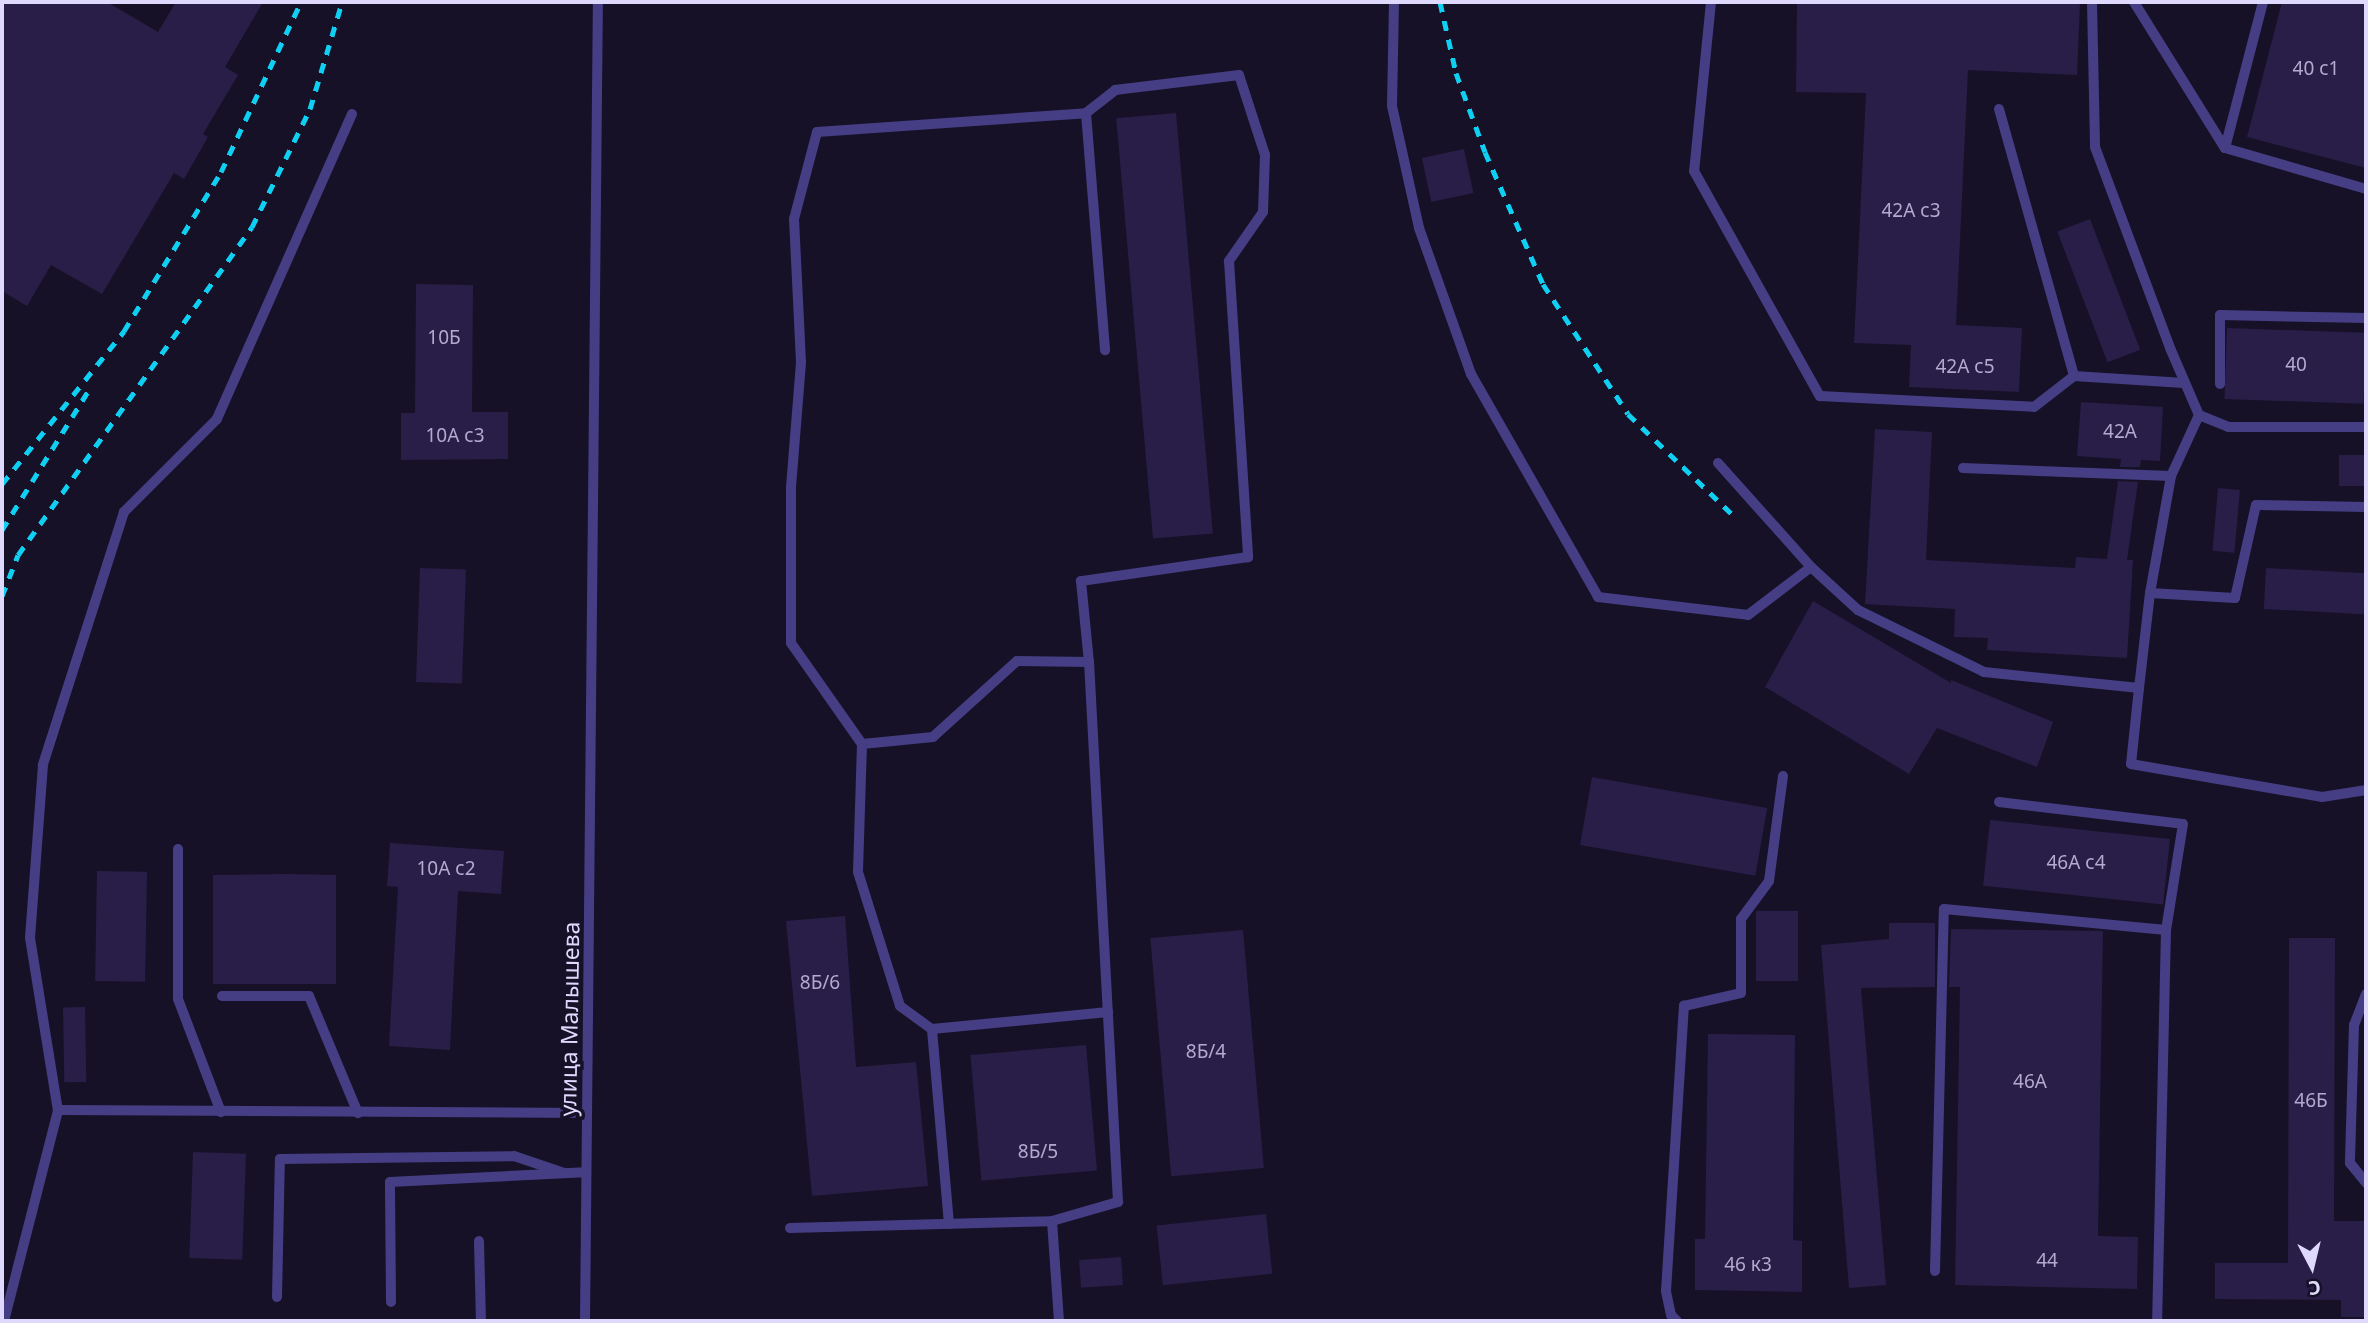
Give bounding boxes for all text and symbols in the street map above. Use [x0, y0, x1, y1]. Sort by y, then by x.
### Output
house number: 40 с1 [2293, 58, 2339, 80]
house number: 42А с3 [1881, 200, 1941, 222]
house number: 10Б [427, 327, 461, 349]
house number: 40 [2285, 354, 2307, 376]
house number: 42А с5 [1935, 356, 1995, 378]
house number: 42А [2103, 421, 2137, 443]
house number: 10А с3 [425, 425, 485, 447]
house number: 46А с4 [2046, 852, 2106, 874]
house number: 10А с2 [416, 858, 476, 880]
street label: улица Малышева [554, 921, 584, 1117]
house number: 8Б/6 [800, 972, 840, 994]
house number: 8Б/4 [1186, 1041, 1226, 1063]
house number: 46А [2013, 1071, 2047, 1093]
house number: 46Б [2294, 1090, 2328, 1112]
house number: 8Б/5 [1018, 1141, 1058, 1163]
north arrow [2277, 1232, 2347, 1302]
house number: 44 [2036, 1250, 2058, 1272]
house number: 46 к3 [1724, 1254, 1772, 1276]
text: С [2307, 1274, 2322, 1301]

